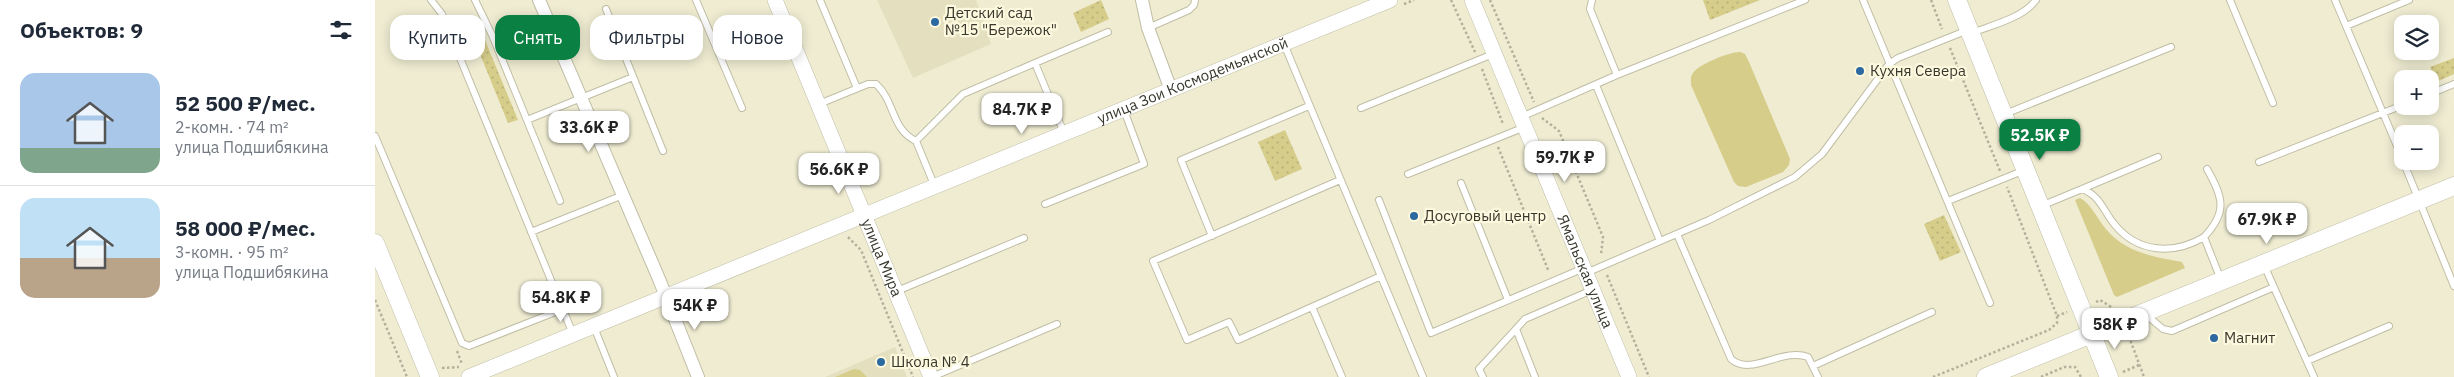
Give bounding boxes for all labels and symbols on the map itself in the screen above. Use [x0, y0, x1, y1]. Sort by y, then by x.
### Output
place label: Детский сад №15 "Бережок" [945, 3, 1057, 39]
marker: Детский сад №15 "Бережок" [929, 16, 941, 28]
street label: улица Зои Космодемьянской [1094, 33, 1291, 128]
place label: Кухня Севера [1870, 61, 1966, 80]
marker: Кухня Севера [1854, 65, 1866, 77]
pin: 84.7K ₽ [976, 92, 1068, 135]
pin: 33.6K ₽ [543, 110, 635, 153]
pin: 52.5K ₽ [1994, 119, 2086, 161]
pin: 59.7K ₽ [1519, 140, 1611, 183]
pin: 56.6K ₽ [793, 152, 885, 195]
pin: 67.9K ₽ [2221, 202, 2313, 245]
place label: Досуговый центр [1424, 206, 1546, 225]
marker: Досуговый центр [1408, 210, 1420, 222]
street label: Ямальская улица [1553, 212, 1618, 331]
street label: улица Мира [858, 216, 907, 300]
pin: 54.8K ₽ [515, 280, 607, 323]
pin: 54K ₽ [660, 288, 730, 331]
pin: 58K ₽ [2080, 308, 2150, 350]
place label: Магнит [2224, 328, 2275, 347]
marker: Магнит [2208, 332, 2220, 344]
place label: Школа № 4 [891, 352, 970, 371]
marker: Школа № 4 [875, 356, 887, 368]

